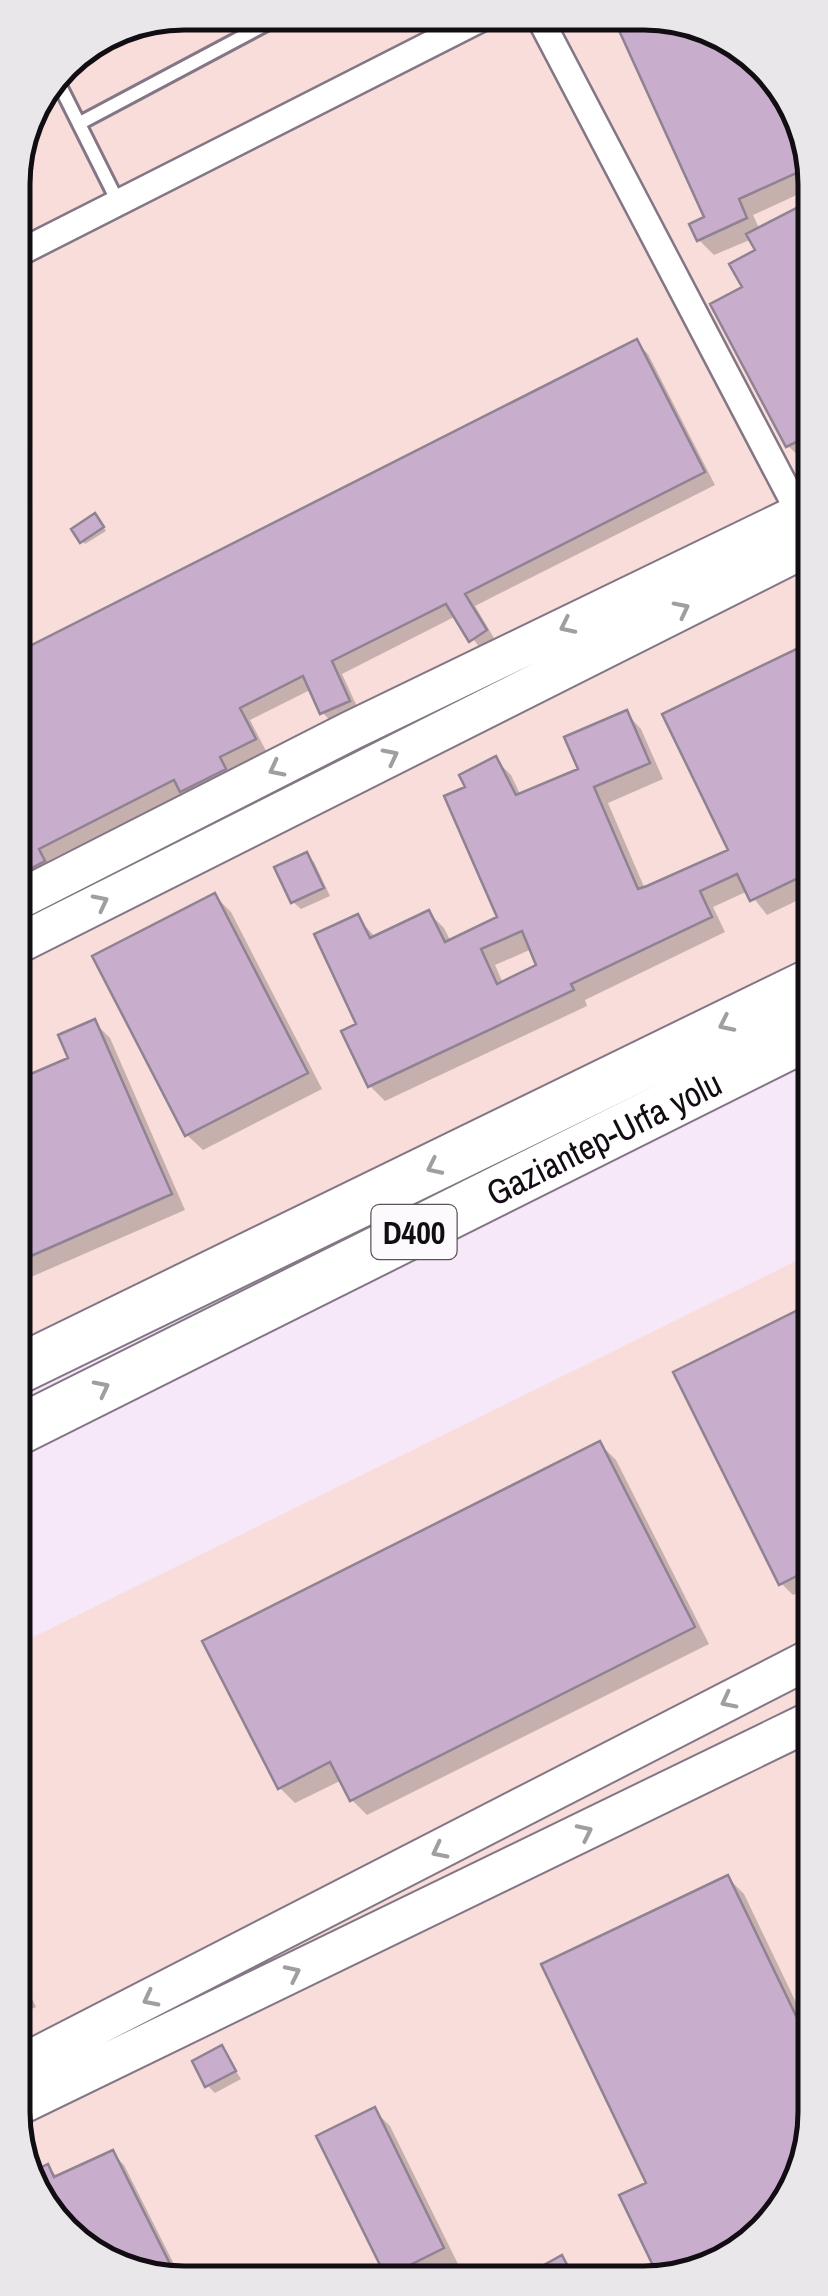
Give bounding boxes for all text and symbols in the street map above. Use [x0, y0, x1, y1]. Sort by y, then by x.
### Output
one-way arrow [671, 602, 689, 621]
one-way arrow [560, 613, 578, 633]
one-way arrow [381, 748, 399, 768]
one-way arrow [268, 757, 286, 776]
one-way arrow [91, 895, 109, 914]
one-way arrow [718, 1012, 736, 1032]
street label: Gaziantep-Urfa yolu [478, 1059, 729, 1216]
one-way arrow [426, 1155, 444, 1174]
road number: D400 [372, 1205, 456, 1259]
one-way arrow [92, 1380, 110, 1400]
one-way arrow [720, 1689, 738, 1709]
one-way arrow [575, 1824, 593, 1844]
one-way arrow [431, 1839, 449, 1859]
one-way arrow [282, 1966, 300, 1985]
one-way arrow [142, 1987, 160, 2007]

